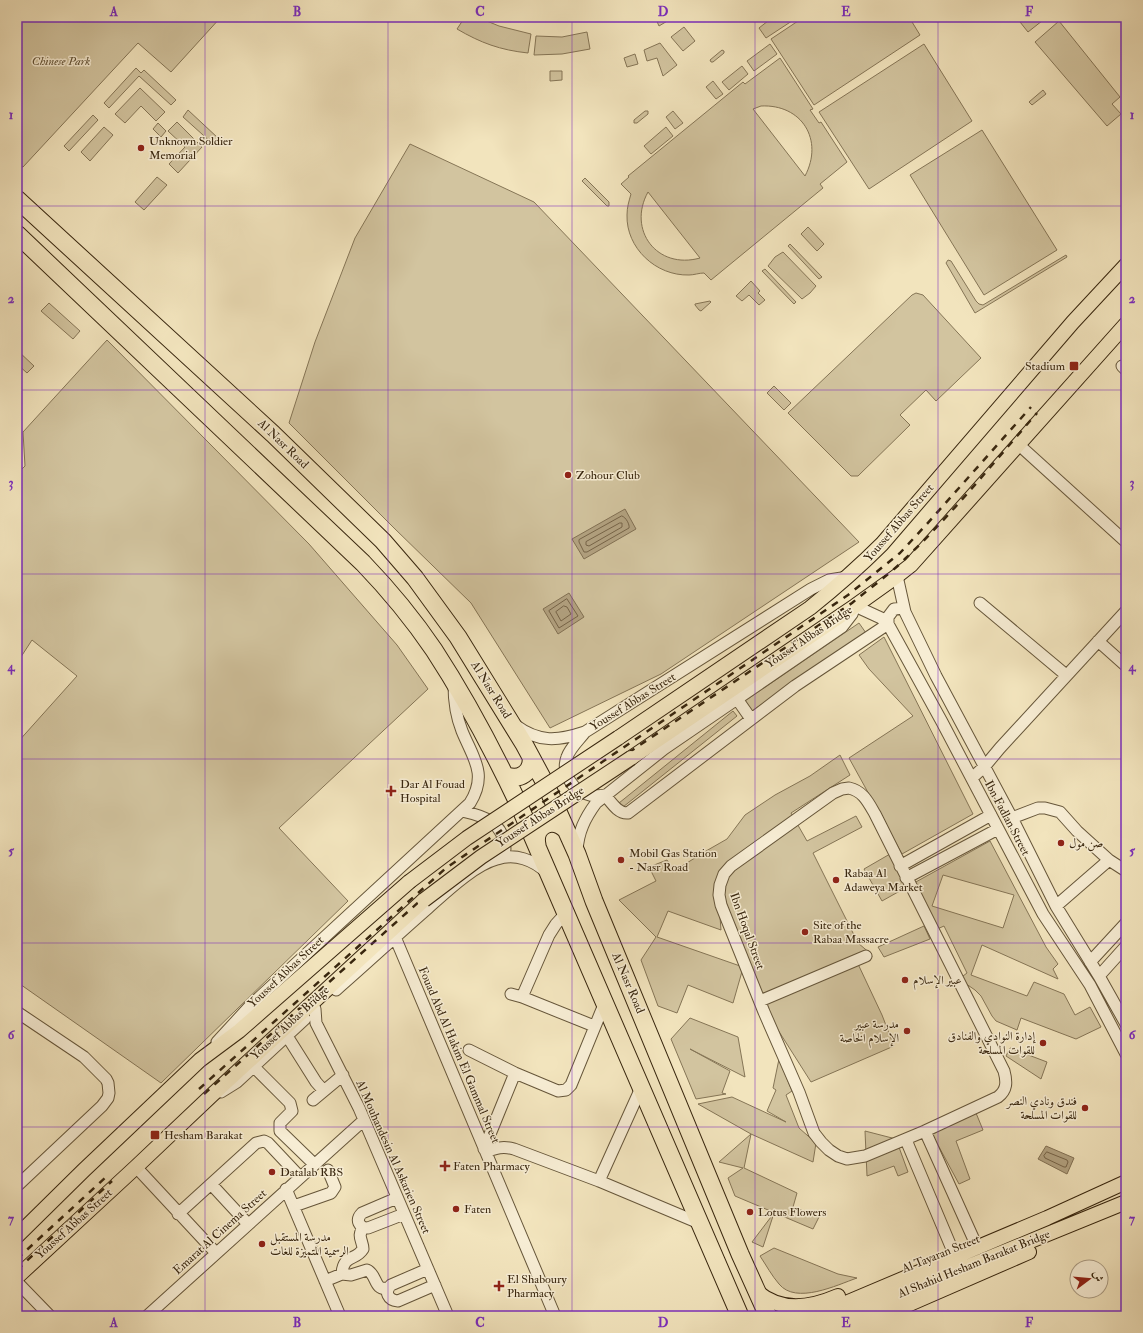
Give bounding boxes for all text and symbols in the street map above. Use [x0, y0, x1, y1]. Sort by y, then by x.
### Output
text: A [109, 4, 119, 20]
text: B [293, 4, 301, 20]
text: C [475, 4, 485, 20]
text: D [658, 4, 669, 20]
text: E [841, 4, 851, 20]
text: F [1025, 4, 1034, 20]
park label: Chinese Park [32, 54, 90, 69]
text: 1 [9, 107, 14, 123]
text: 1 [1130, 107, 1135, 123]
place label: Unknown Soldier Memorial [149, 134, 233, 163]
marker: Unknown Soldier Memorial [136, 143, 146, 153]
text: 2 [8, 291, 15, 307]
text: 2 [1129, 291, 1136, 307]
place label: Stadium [1025, 359, 1066, 374]
marker: Stadium [1068, 360, 1080, 372]
street label: Al Nasr Road [254, 415, 312, 472]
place label: Zohour Club [576, 468, 640, 483]
marker: Zohour Club [563, 470, 573, 480]
text: 3 [9, 475, 14, 491]
text: 3 [1130, 475, 1135, 491]
street label: Youssef Abbas Street [861, 481, 937, 565]
street label: Youssef Abbas Bridge [763, 602, 855, 672]
street label: Al Nasr Road [467, 658, 515, 722]
text: 4 [6, 659, 15, 675]
text: 4 [1127, 659, 1136, 675]
street label: Youssef Abbas Street [587, 669, 679, 734]
place label: Dar Al Fouad Hospital [400, 777, 465, 806]
street label: Ibn Fadlan Street [981, 778, 1033, 858]
street label: Youssef Abbas Bridge [493, 783, 587, 851]
marker: Dar Al Fouad Hospital [385, 785, 397, 797]
place label: صن مول [1069, 836, 1103, 852]
marker: صن مول [1056, 838, 1066, 848]
text: 5 [8, 843, 14, 859]
text: 5 [1129, 843, 1135, 859]
place label: Mobil Gas Station - Nasr Road [629, 846, 717, 875]
marker: Mobil Gas Station - Nasr Road [616, 855, 626, 865]
place label: Rabaa Al Adaweya Market [843, 866, 923, 895]
marker: Rabaa Al Adaweya Market [831, 875, 841, 885]
street label: Ibn Hoqal Street [726, 891, 768, 972]
place label: Site of the Rabaa Massacre [813, 918, 889, 947]
marker: Site of the Rabaa Massacre [800, 927, 810, 937]
street label: Youssef Abbas Street [245, 933, 327, 1011]
street label: Al Nasr Road [608, 949, 648, 1016]
street label: Fouad Abd Al Hakim El Gammal Street [415, 964, 503, 1146]
place label: عبير الإسلام [913, 973, 962, 991]
marker: عبير الإسلام [900, 975, 910, 985]
street label: Youssef Abbas Bridge [248, 983, 332, 1063]
place label: مدرسة عبير الإسلام الخاصة [840, 1017, 899, 1049]
marker: مدرسة عبير الإسلام الخاصة [902, 1026, 912, 1036]
text: 6 [8, 1027, 16, 1043]
text: 6 [1129, 1027, 1137, 1043]
place label: إدارة النوادي والفنادق للقوات المسلحة [948, 1029, 1036, 1058]
marker: إدارة النوادي والفنادق للقوات المسلحة [1038, 1038, 1048, 1048]
street label: Al Mouhandesin Al Askarien Street [352, 1077, 434, 1236]
place label: فندق ونادي النصر للقوات المسلحة [1005, 1094, 1077, 1123]
marker: فندق ونادي النصر للقوات المسلحة [1080, 1103, 1090, 1113]
place label: Hesham Barakat [164, 1128, 243, 1143]
marker: Hesham Barakat [149, 1129, 161, 1141]
place label: Faten Pharmacy [453, 1159, 531, 1174]
marker: Faten Pharmacy [440, 1161, 450, 1171]
place label: Datalab RBS [280, 1165, 343, 1180]
marker: Datalab RBS [267, 1167, 277, 1177]
street label: Youssef Abbas Street [32, 1185, 116, 1263]
street label: Emarat Al Cinema Street [170, 1186, 270, 1278]
place label: Faten [464, 1202, 491, 1217]
marker: Faten [451, 1204, 461, 1214]
place label: Lotus Flowers [758, 1205, 826, 1220]
marker: Lotus Flowers [745, 1207, 755, 1217]
text: 7 [8, 1211, 15, 1227]
text: 7 [1129, 1211, 1136, 1227]
street label: Al Shahid Hesham Barakat Bridge [895, 1227, 1052, 1302]
place label: مدرسة المستقبل الرسمية المتميزة للغات [270, 1230, 349, 1259]
street label: Al Tayaran Street [899, 1231, 982, 1277]
marker: مدرسة المستقبل الرسمية المتميزة للغات [257, 1239, 267, 1249]
north arrow [1069, 1259, 1109, 1299]
text: ش [1090, 1269, 1106, 1283]
place label: El Shaboury Pharmacy [507, 1272, 567, 1301]
marker: El Shaboury Pharmacy [494, 1281, 504, 1291]
text: A [109, 1315, 119, 1331]
text: B [293, 1315, 301, 1331]
text: C [475, 1315, 485, 1331]
text: D [658, 1315, 669, 1331]
text: E [841, 1315, 851, 1331]
text: F [1025, 1315, 1034, 1331]

